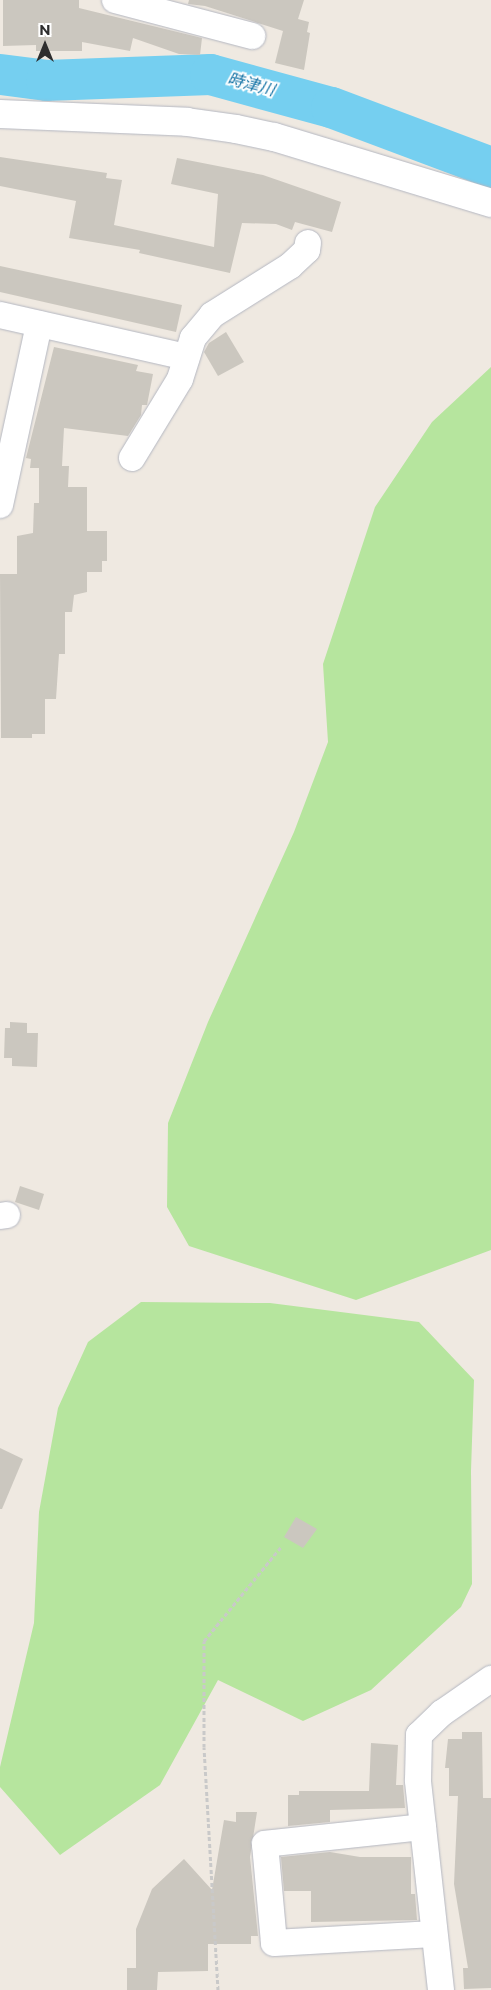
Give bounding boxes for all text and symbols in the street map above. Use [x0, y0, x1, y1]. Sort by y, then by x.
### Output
north arrow [20, 20, 70, 70]
text: N [39, 21, 51, 39]
water label: 時津川 [225, 70, 277, 100]

